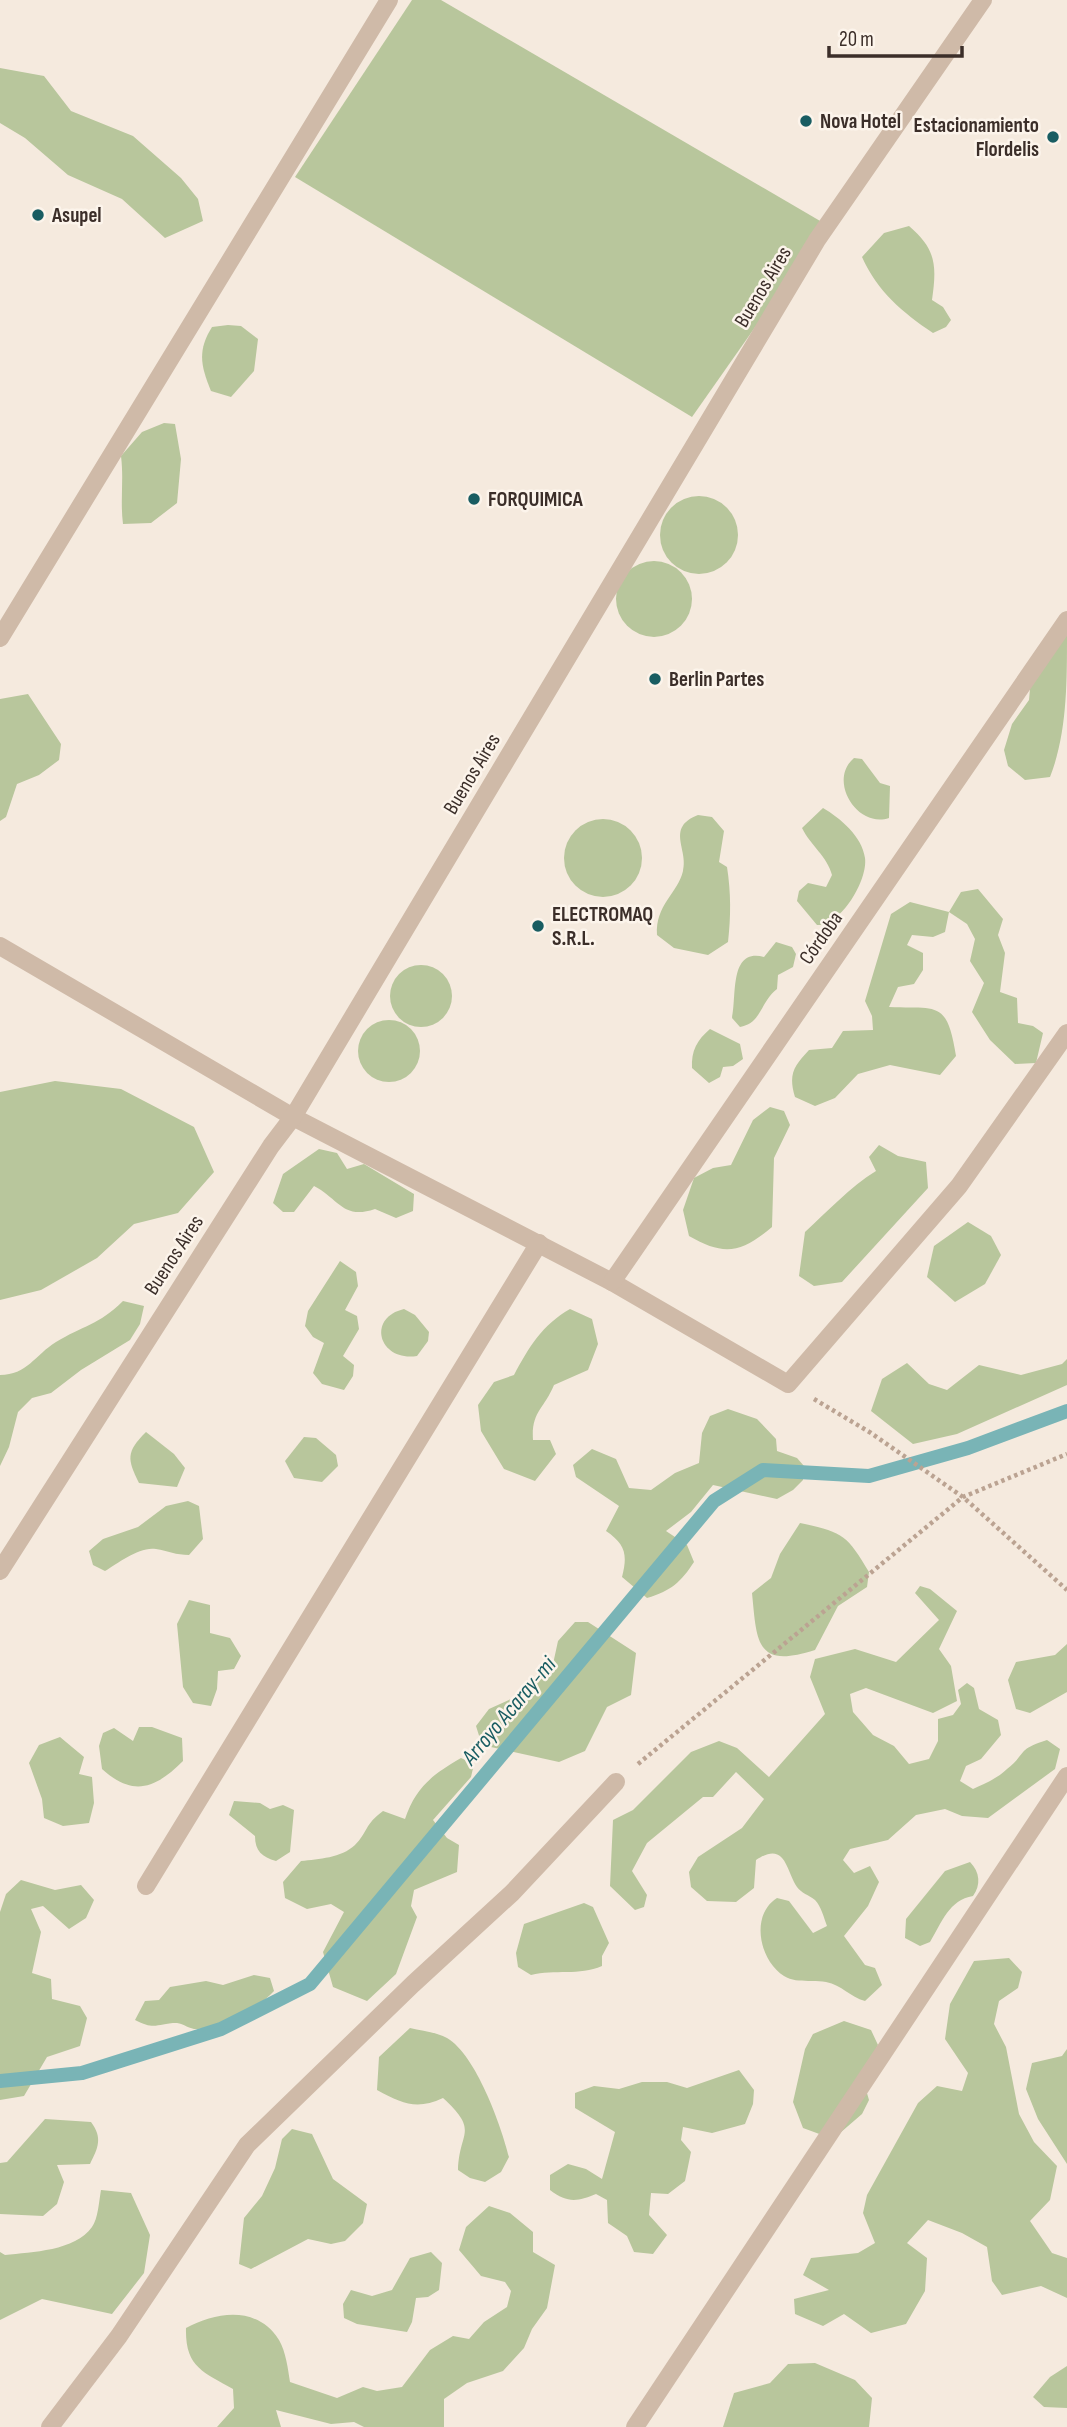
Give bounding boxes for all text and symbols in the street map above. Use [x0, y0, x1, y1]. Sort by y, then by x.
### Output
scale bar [829, 14, 962, 58]
text: 20 m [839, 27, 874, 52]
place label: Nova Hotel [820, 109, 901, 134]
marker: Nova Hotel [798, 113, 814, 129]
place label: Estacionamiento Flordelis [914, 113, 1039, 162]
marker: Estacionamiento Flordelis [1045, 129, 1061, 145]
place label: Asupel [51, 203, 102, 228]
marker: Asupel [30, 207, 46, 223]
street label: Buenos Aires [729, 242, 797, 332]
place label: FORQUIMICA [488, 487, 584, 512]
marker: FORQUIMICA [466, 491, 482, 507]
place label: Berlin Partes [669, 667, 764, 692]
marker: Berlin Partes [647, 671, 663, 687]
street label: Buenos Aires [438, 729, 506, 819]
place label: ELECTROMAQ S.R.L. [552, 902, 653, 951]
street label: Córdoba [794, 907, 848, 969]
marker: ELECTROMAQ S.R.L. [530, 918, 546, 934]
street label: Buenos Aires [139, 1211, 209, 1299]
water label: Arroyo Acaray-mi [455, 1651, 563, 1771]

